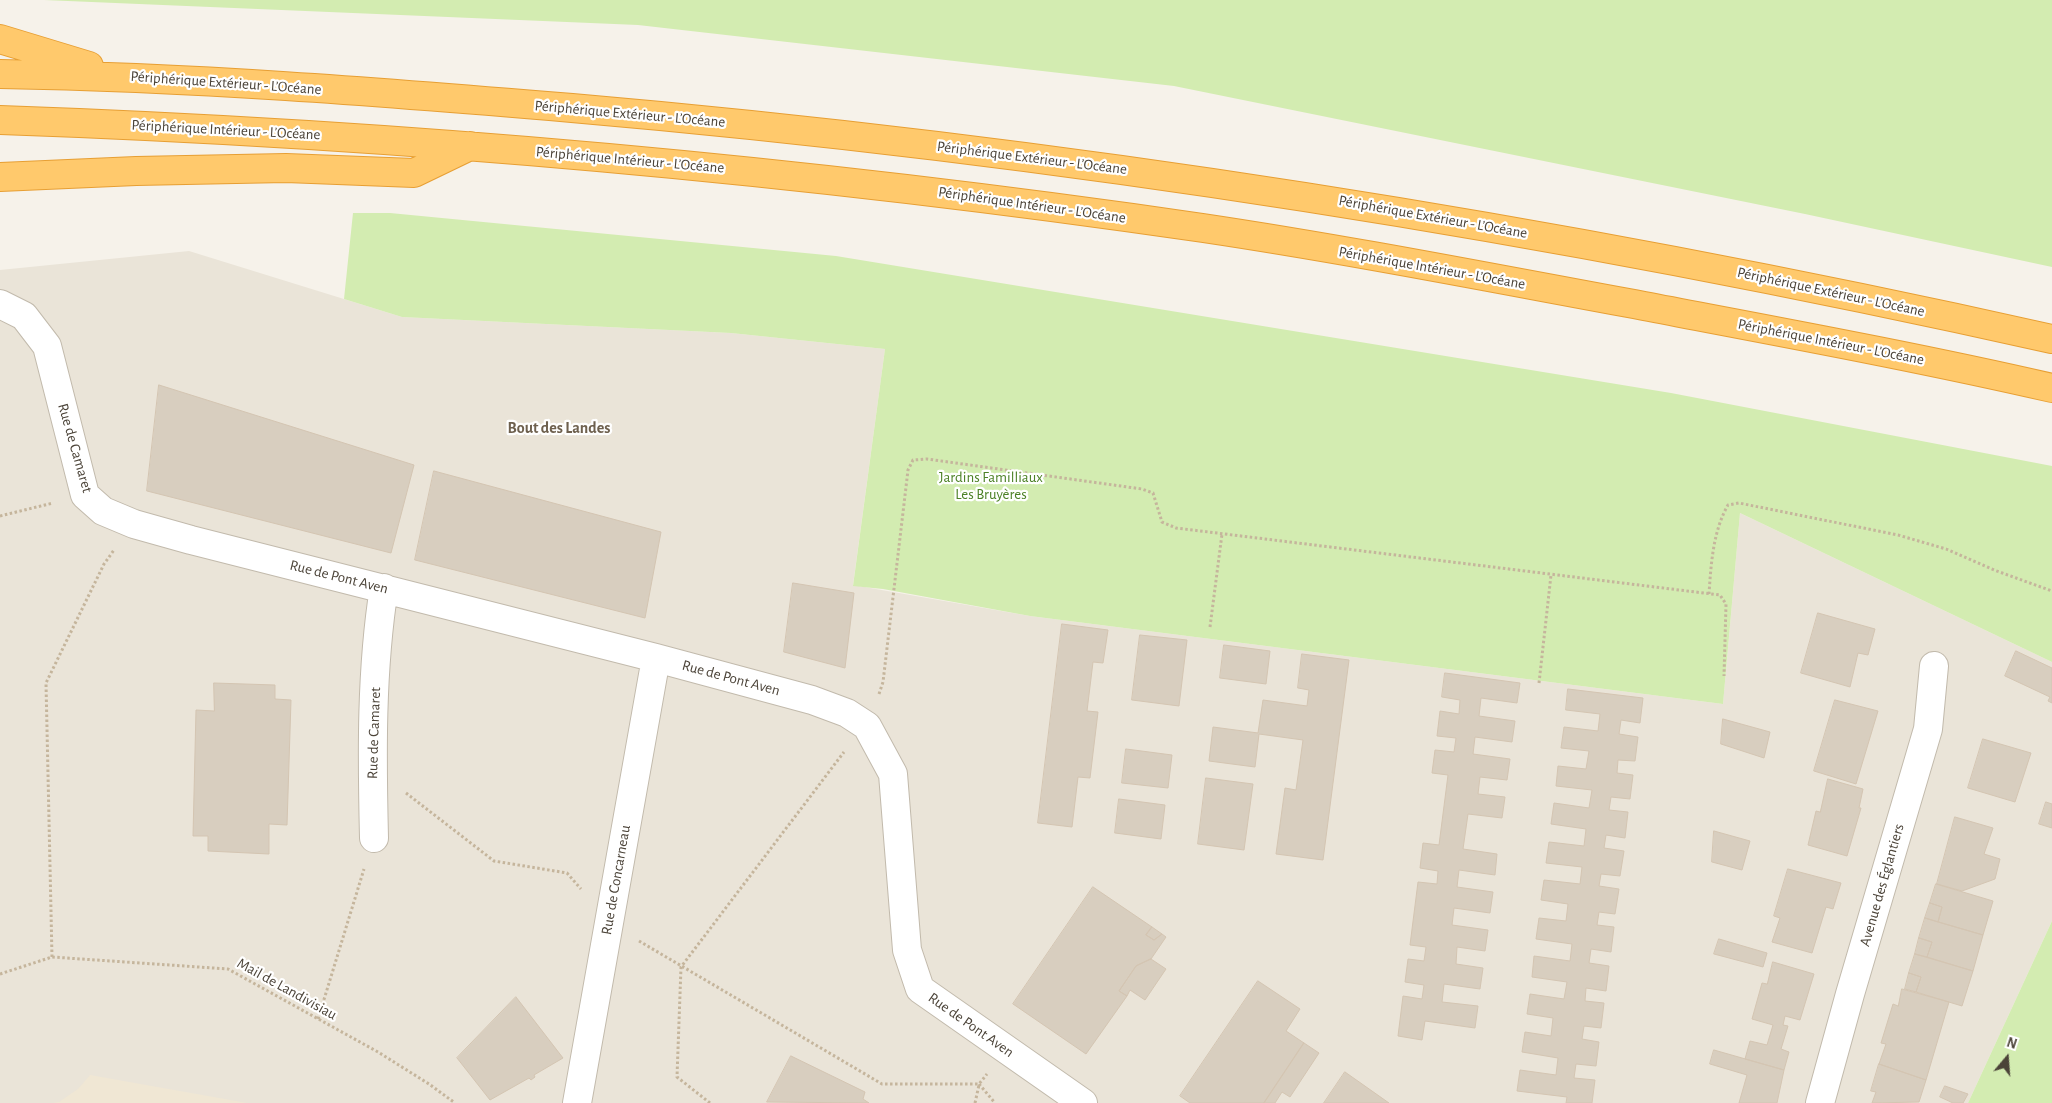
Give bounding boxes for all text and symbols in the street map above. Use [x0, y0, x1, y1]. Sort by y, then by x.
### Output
street label: Périphérique Extérieur - L’Océane [130, 67, 322, 99]
street label: Périphérique Extérieur - L’Océane [534, 97, 726, 131]
street label: Périphérique Intérieur - L’Océane [131, 116, 321, 144]
street label: Périphérique Extérieur - L’Océane [936, 137, 1128, 179]
street label: Périphérique Intérieur - L’Océane [535, 143, 725, 177]
street label: Périphérique Intérieur - L’Océane [937, 183, 1127, 227]
street label: Périphérique Extérieur - L’Océane [1337, 192, 1529, 242]
street label: Périphérique Intérieur - L’Océane [1337, 243, 1527, 293]
street label: Périphérique Extérieur - L’Océane [1736, 263, 1926, 321]
street label: Périphérique Intérieur - L’Océane [1736, 315, 1926, 369]
street label: Rue de Camaret [54, 401, 96, 495]
district label: Bout des Landes [508, 418, 610, 438]
park label: Jardins Familliaux Les Bruyères [939, 468, 1043, 503]
street label: Rue de Pont Aven [288, 556, 390, 598]
street label: Rue de Pont Aven [680, 656, 782, 700]
street label: Rue de Camaret [363, 687, 385, 779]
street label: Avenue des Églantiers [1856, 822, 1908, 948]
street label: Rue de Concarneau [597, 824, 635, 936]
street label: Mail de Landivisiau [234, 954, 340, 1024]
street label: Rue de Pont Aven [925, 989, 1017, 1061]
north arrow [1982, 1033, 2032, 1083]
text: N [2005, 1036, 2018, 1052]

